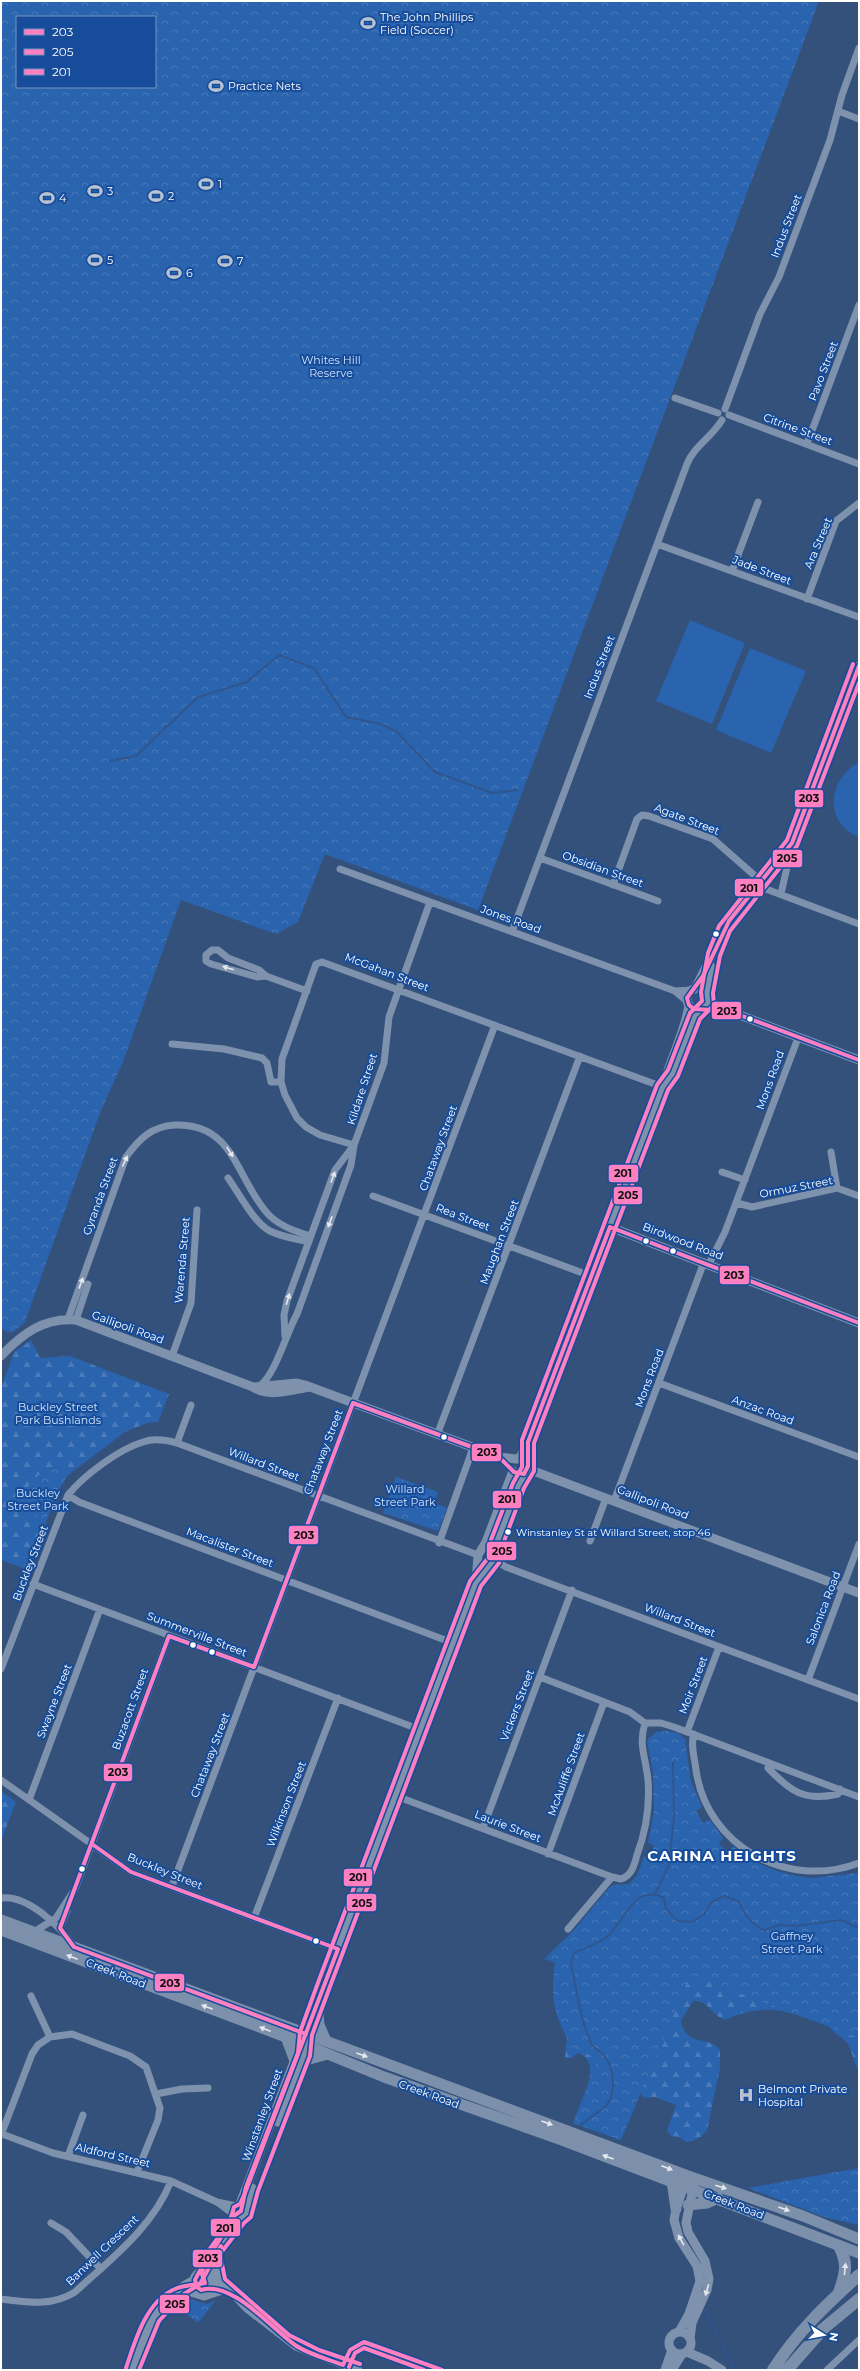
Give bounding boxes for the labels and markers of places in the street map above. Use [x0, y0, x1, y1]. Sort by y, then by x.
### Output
place label: The John Phillips Field (Soccer) [380, 10, 474, 37]
sports icon: The John Phillips Field (Soccer) [359, 14, 377, 32]
sports icon: Practice Nets [207, 77, 225, 95]
place label: Practice Nets [228, 79, 301, 93]
sports icon: 1 [197, 175, 215, 193]
place label: 1 [218, 177, 222, 191]
sports icon: 3 [86, 182, 104, 200]
place label: 3 [107, 184, 113, 198]
sports icon: 2 [147, 187, 165, 205]
sports icon: 4 [38, 189, 56, 207]
place label: 2 [168, 189, 174, 203]
place label: 4 [59, 191, 67, 205]
sports icon: 5 [86, 251, 104, 269]
sports icon: 7 [216, 252, 234, 270]
place label: 5 [107, 253, 113, 267]
place label: 7 [237, 254, 243, 268]
sports icon: 6 [165, 264, 183, 282]
place label: 6 [186, 266, 193, 280]
unlabelled marker [711, 929, 721, 939]
unlabelled marker [745, 1014, 755, 1024]
unlabelled marker [641, 1236, 651, 1246]
unlabelled marker [668, 1246, 678, 1256]
unlabelled marker [439, 1432, 449, 1442]
place label: Winstanley St at Willard Street, stop 46 [516, 1526, 710, 1539]
marker: Winstanley St at Willard Street, stop 46 [503, 1527, 513, 1537]
unlabelled marker [188, 1640, 198, 1650]
unlabelled marker [207, 1647, 217, 1657]
unlabelled marker [77, 1864, 87, 1874]
unlabelled marker [311, 1936, 321, 1946]
place label: Belmont Private Hospital [758, 2082, 848, 2109]
hospital icon: Belmont Private Hospital [737, 2086, 755, 2104]

